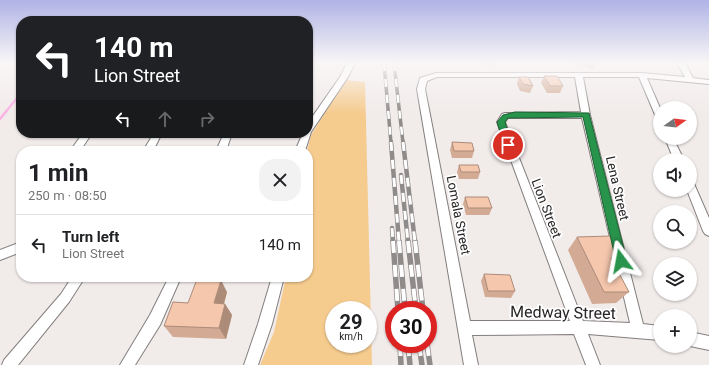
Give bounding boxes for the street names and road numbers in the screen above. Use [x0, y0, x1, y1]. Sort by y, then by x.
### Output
street label: Lena Street [603, 154, 632, 222]
street label: Lomala Street [443, 174, 474, 256]
street label: Lion Street [528, 176, 565, 240]
street label: Medway Street [510, 302, 616, 323]

